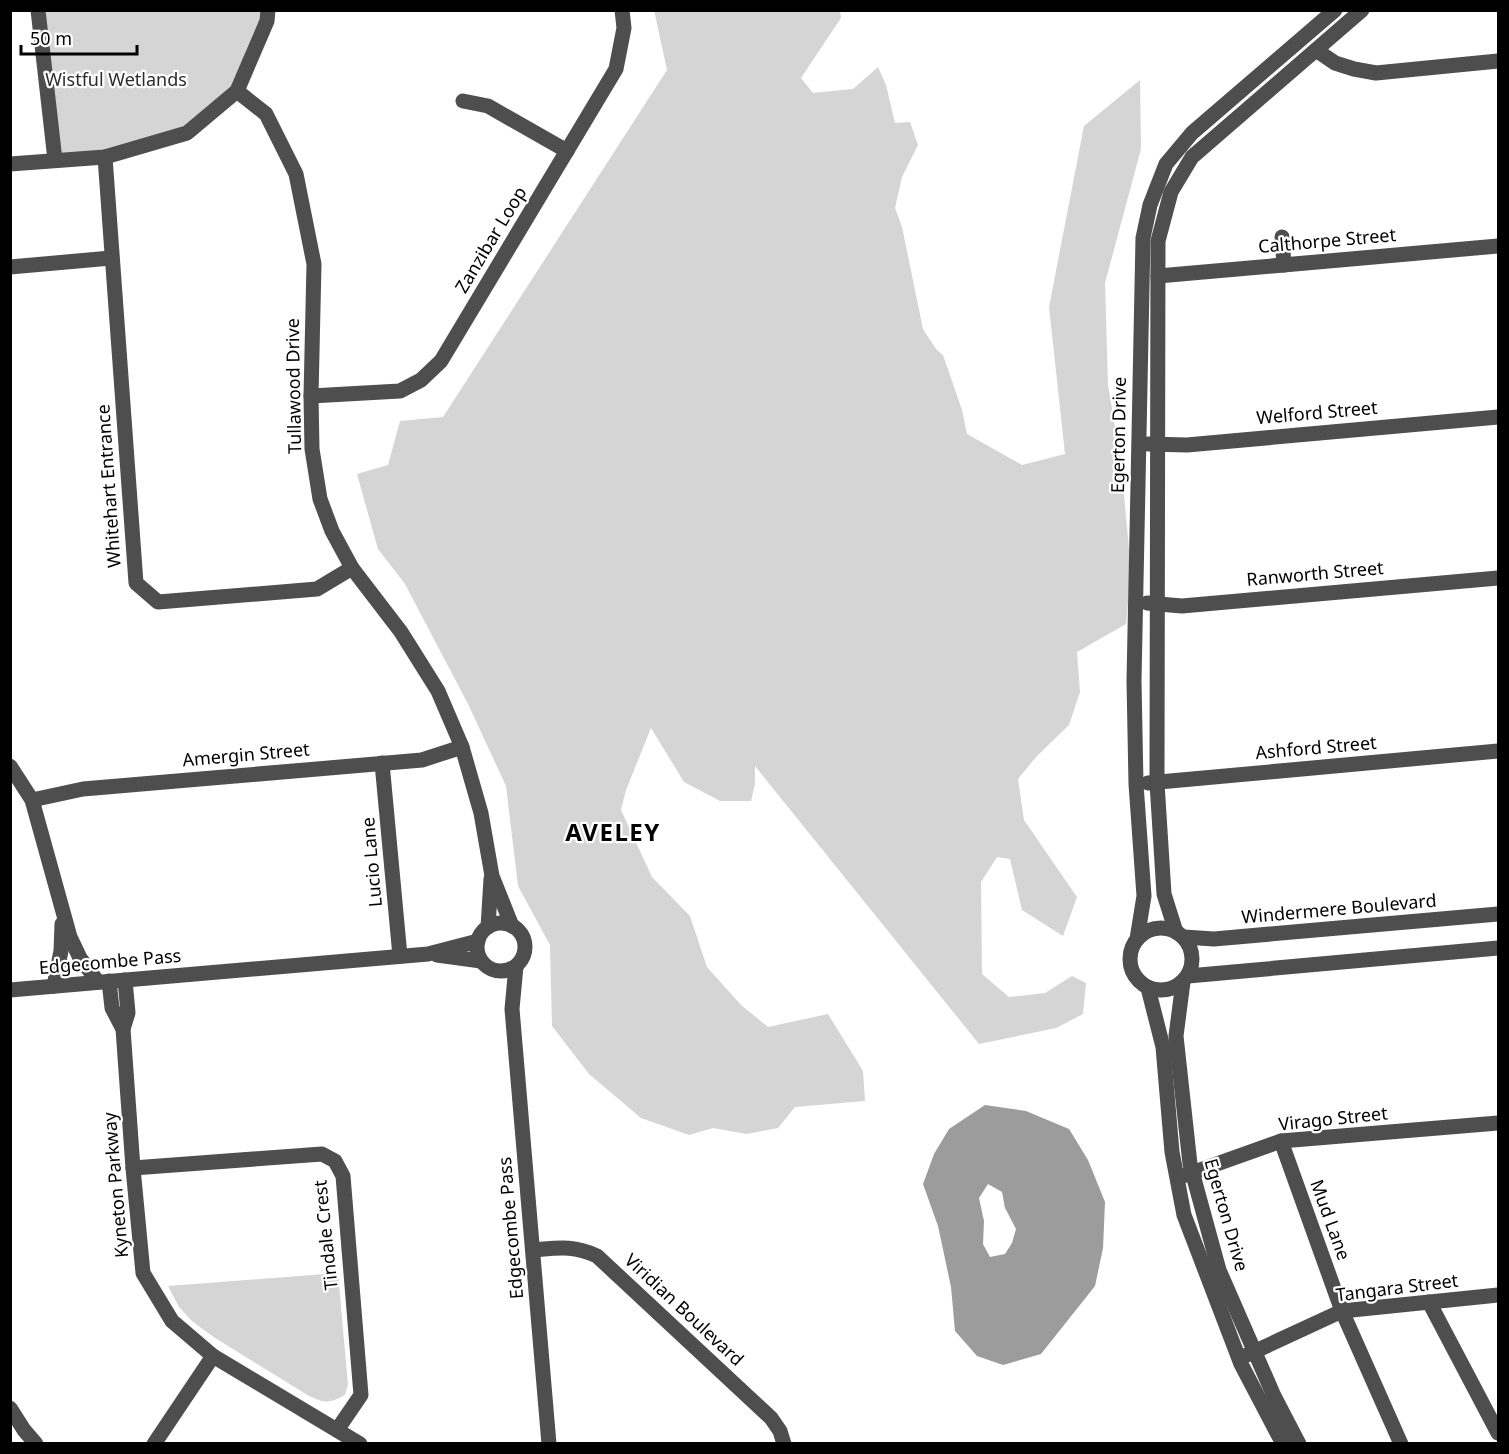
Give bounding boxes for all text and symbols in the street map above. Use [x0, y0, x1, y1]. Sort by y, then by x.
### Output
scale bar [21, 18, 136, 56]
text: 50 m [30, 26, 72, 50]
park label: Wistful Wetlands [45, 67, 187, 91]
street label: Zanzibar Loop [449, 182, 531, 297]
street label: Calthorpe Street [1257, 222, 1397, 258]
street label: Tullawood Drive [280, 318, 306, 454]
street label: Egerton Drive [1105, 377, 1131, 493]
street label: Welford Street [1255, 395, 1379, 429]
street label: Whitehart Entrance [90, 404, 126, 569]
street label: Ranworth Street [1245, 555, 1385, 591]
street label: Ashford Street [1254, 730, 1378, 764]
street label: Amergin Street [181, 736, 311, 772]
district label: AVELEY [565, 815, 661, 848]
street label: Lucio Lane [355, 816, 387, 908]
street label: Windermere Boulevard [1240, 888, 1437, 928]
street label: Edgecombe Pass [38, 943, 182, 979]
street label: Virago Street [1277, 1100, 1389, 1136]
street label: Kyneton Parkway [97, 1110, 133, 1259]
street label: Egerton Drive [1199, 1155, 1255, 1274]
street label: Edgecombe Pass [492, 1156, 528, 1300]
street label: Mud Lane [1305, 1176, 1357, 1263]
street label: Tindale Crest [307, 1179, 343, 1291]
street label: Viridian Boulevard [620, 1248, 749, 1371]
street label: Tangara Street [1334, 1268, 1460, 1306]

